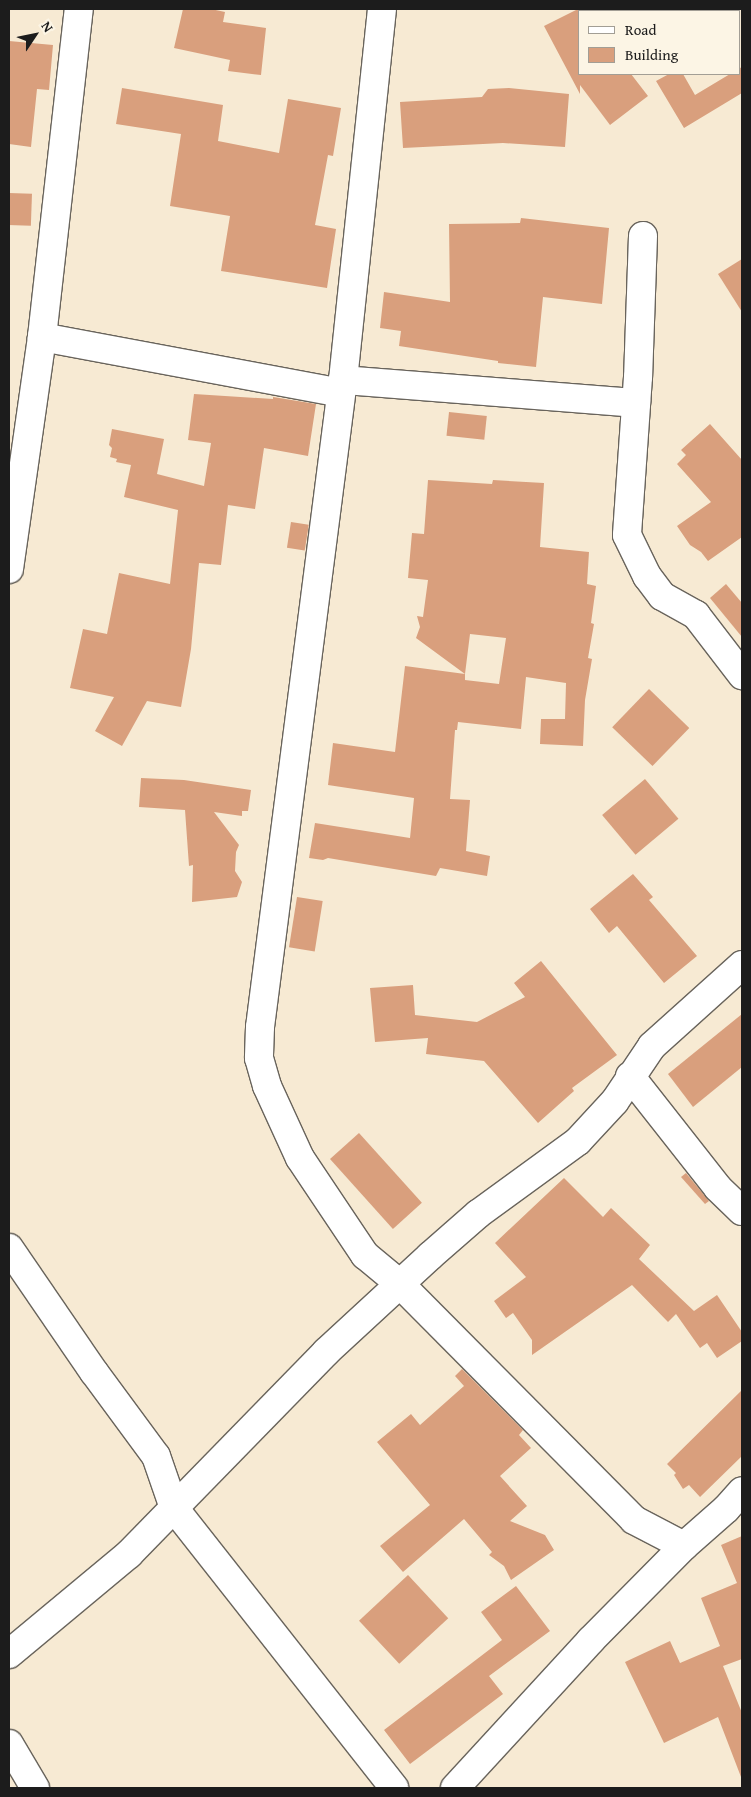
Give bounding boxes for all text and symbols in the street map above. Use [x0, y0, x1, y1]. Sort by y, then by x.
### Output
north arrow [10, 10, 60, 60]
legend [578, 10, 741, 75]
text: N [37, 17, 58, 36]
text: Road [625, 19, 656, 40]
text: Building [625, 44, 678, 65]

